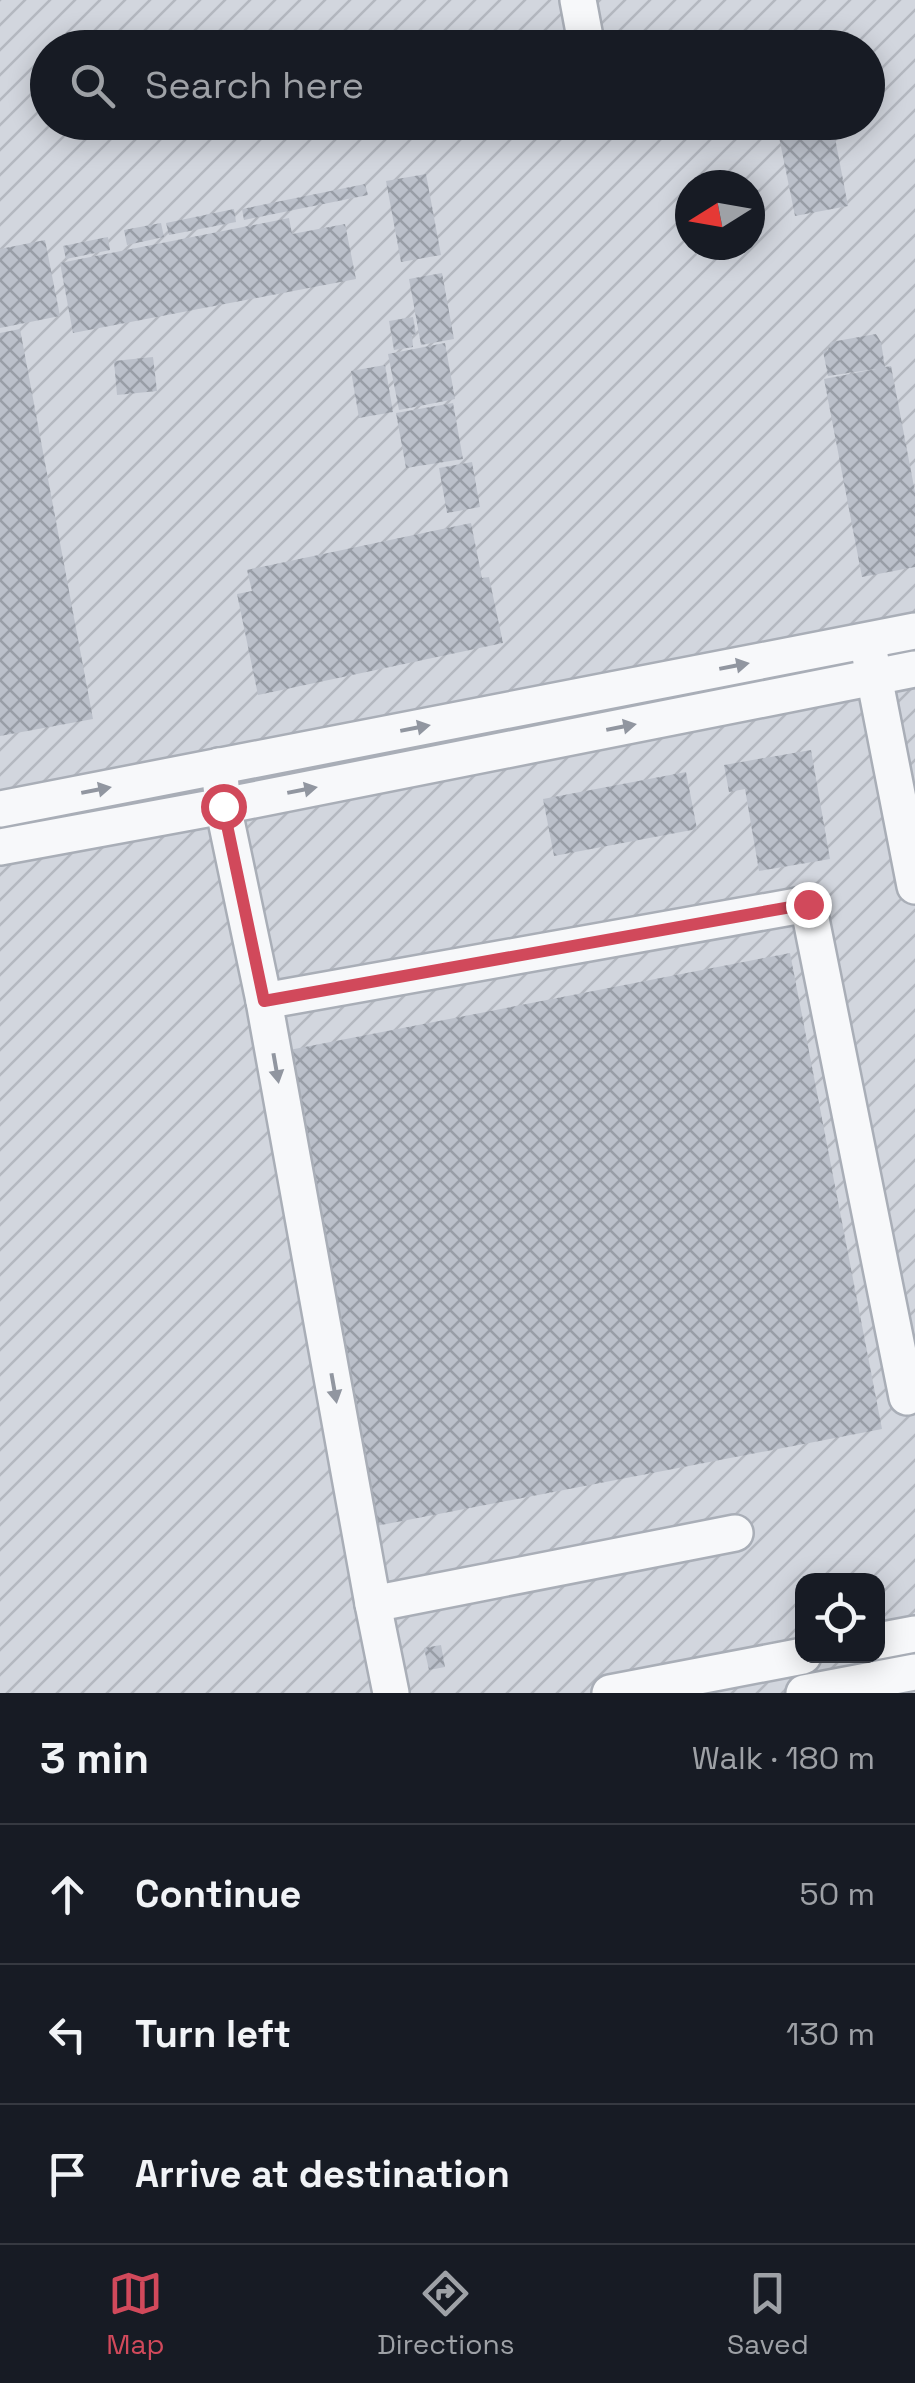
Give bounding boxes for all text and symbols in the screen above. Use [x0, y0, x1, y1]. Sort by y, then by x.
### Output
search box [30, 30, 885, 140]
icon: search [65, 58, 120, 113]
text: Search here [145, 61, 364, 109]
north arrow [675, 170, 765, 260]
one-way arrow [719, 658, 750, 673]
one-way arrow [606, 719, 637, 735]
one-way arrow [400, 720, 431, 735]
one-way arrow [81, 782, 112, 797]
one-way arrow [287, 782, 318, 798]
route start [201, 784, 247, 830]
route end [786, 882, 832, 928]
one-way arrow [269, 1053, 284, 1084]
one-way arrow [327, 1373, 342, 1404]
map controls [795, 1573, 885, 1663]
button: locate [795, 1573, 885, 1663]
text: 3 min [40, 1732, 149, 1785]
text: Walk · 180 m [692, 1738, 875, 1778]
icon: ahead [40, 1867, 95, 1922]
text: Continue [135, 1870, 301, 1918]
text: 50 m [800, 1874, 875, 1914]
icon: left [40, 2007, 95, 2062]
text: Turn left [135, 2010, 291, 2058]
text: 130 m [786, 2014, 875, 2054]
icon: arrive [40, 2147, 95, 2202]
text: Arrive at destination [135, 2150, 510, 2198]
tab: Map [106, 2266, 165, 2362]
tab: Directions [377, 2266, 514, 2362]
tab: Saved [727, 2266, 809, 2362]

